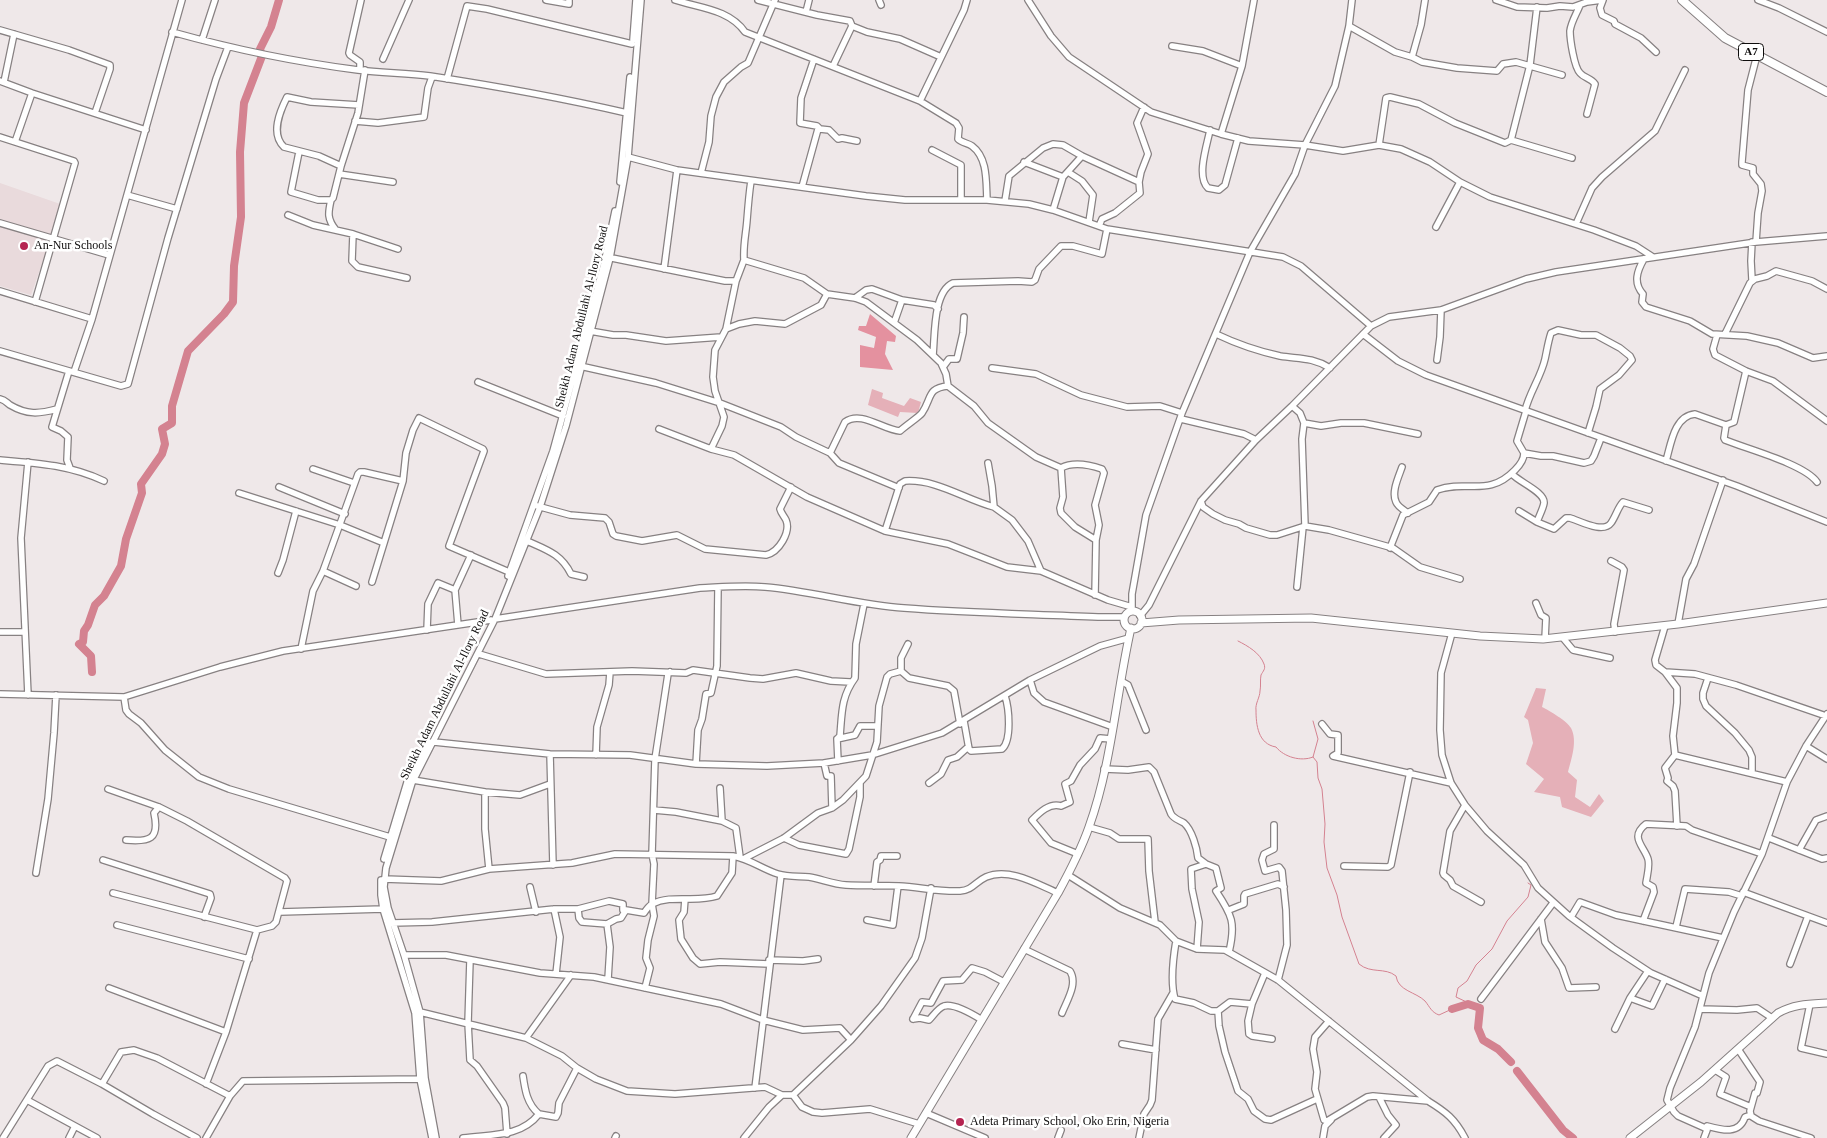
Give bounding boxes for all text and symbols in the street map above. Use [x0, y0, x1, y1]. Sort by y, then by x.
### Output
road number: A7 [1738, 44, 1764, 61]
street label: Sheikh Adam Abdullahi Al-Ilory Road [552, 224, 612, 410]
place label: An-Nur Schools [34, 239, 112, 253]
marker: An-Nur Schools [18, 240, 30, 252]
street label: Sheikh Adam Abdullahi Al-Ilory Road [397, 608, 493, 782]
place label: Adeta Primary School, Oko Erin, Nigeria [970, 1115, 1169, 1129]
marker: Adeta Primary School, Oko Erin, Nigeria [954, 1116, 966, 1128]

